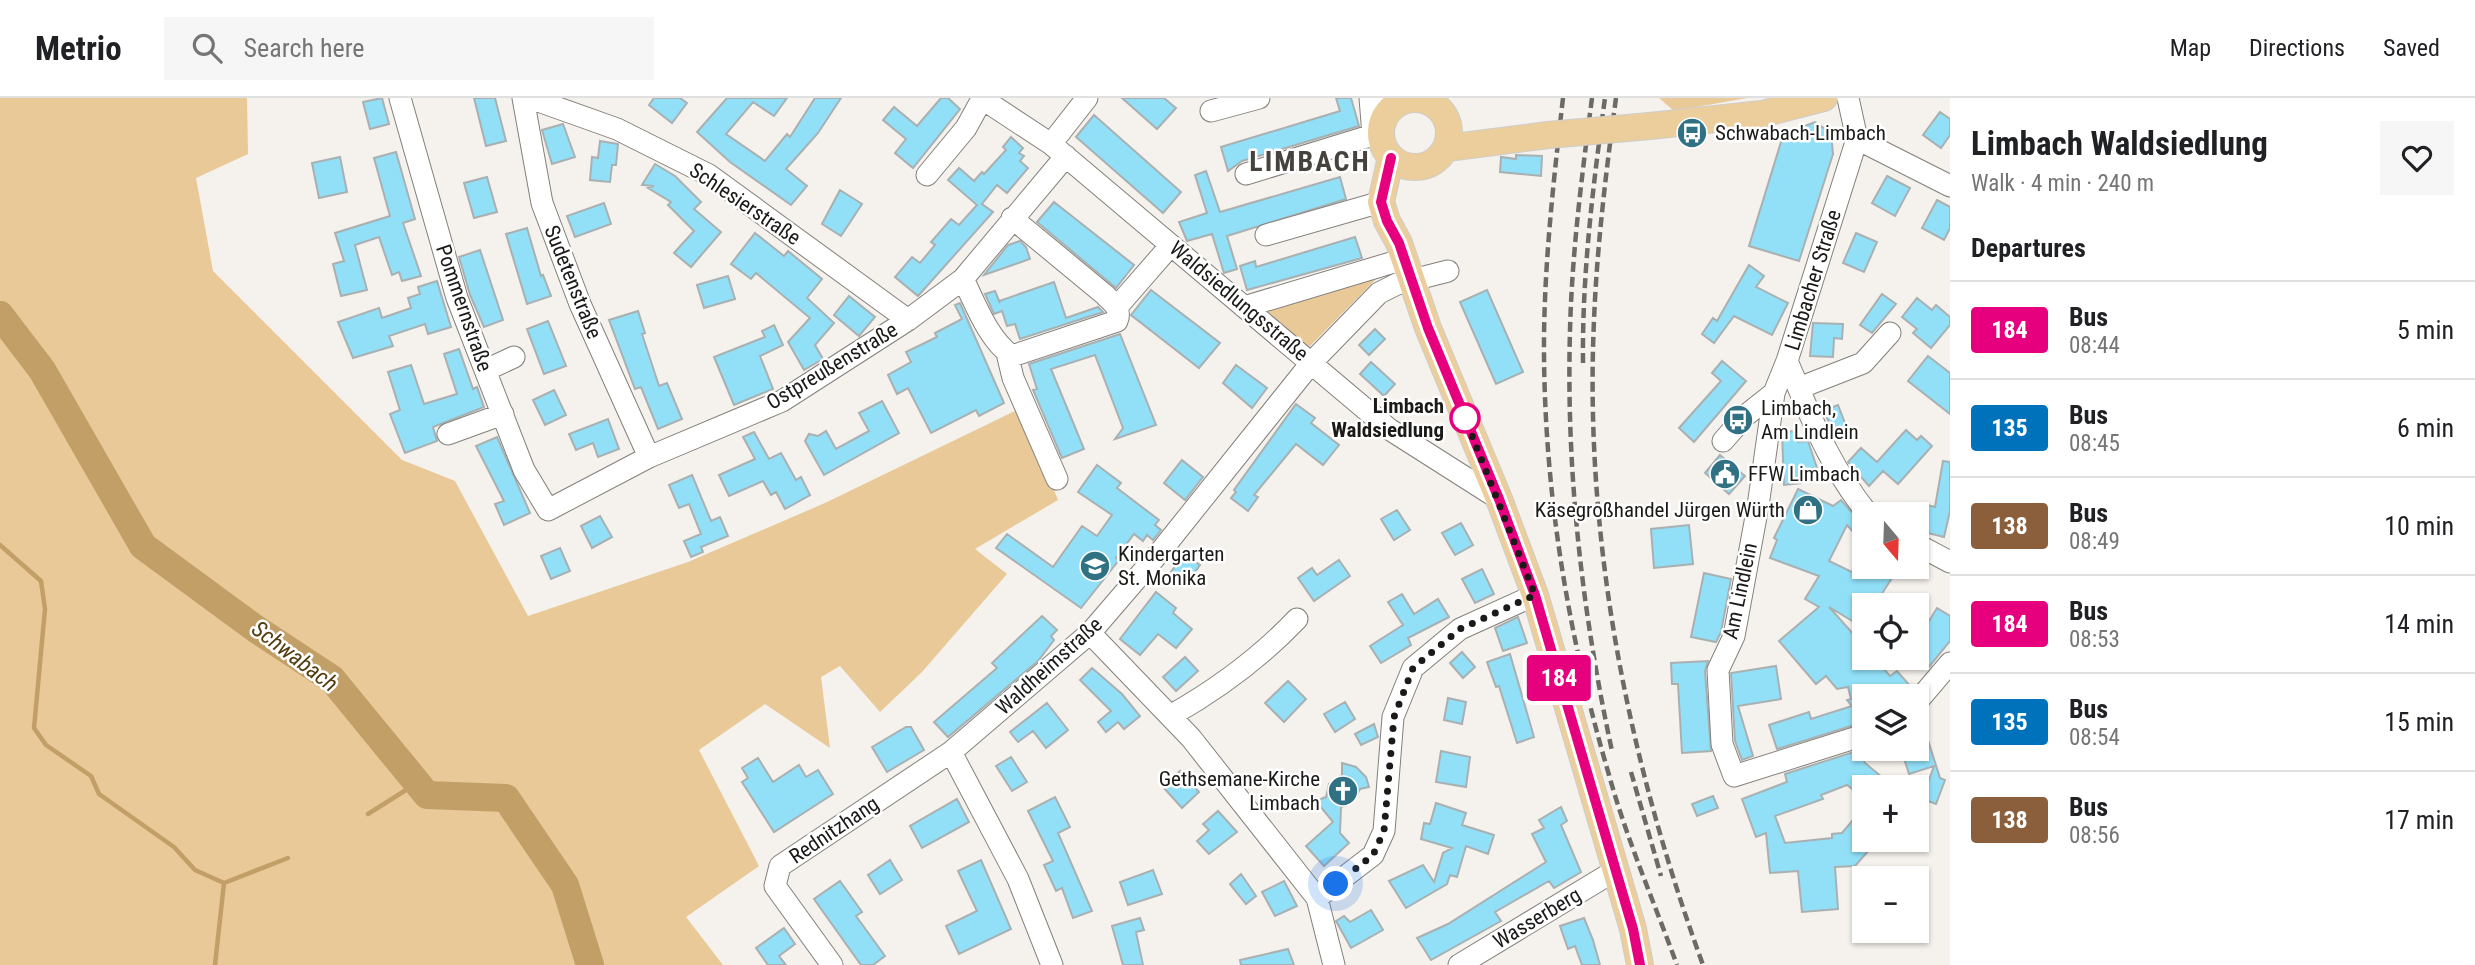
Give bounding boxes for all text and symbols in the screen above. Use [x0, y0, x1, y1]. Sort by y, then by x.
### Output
search box [164, 17, 654, 80]
text: Metrio [35, 29, 122, 68]
icon: search [188, 29, 226, 67]
text: Search here [244, 33, 365, 63]
text: Map [2170, 34, 2211, 62]
text: Directions [2249, 34, 2345, 62]
text: Saved [2383, 34, 2440, 62]
bus stop icon: Schwabach-Limbach [1675, 116, 1709, 150]
place label: Schwabach-Limbach [1715, 121, 1886, 145]
button: heart [2380, 121, 2454, 195]
text: Limbach Waldsiedlung [1971, 124, 2268, 163]
district label: LIMBACH [1249, 145, 1371, 178]
street label: Schlesierstraße [685, 158, 805, 250]
text: Walk · 4 min · 240 m [1971, 170, 2154, 197]
street label: Limbacher Straße [1780, 207, 1846, 353]
street label: Sudetenstraße [539, 222, 607, 342]
text: Departures [1971, 233, 2086, 263]
street label: Waldsiedlungsstraße [1165, 236, 1313, 366]
street label: Pommernstraße [431, 241, 497, 375]
text: Bus [2069, 302, 2108, 332]
text: 5 min [2397, 315, 2454, 345]
text: 184 [1991, 316, 2028, 344]
street label: Ostpreußenstraße [762, 317, 902, 415]
text: 08:44 [2069, 332, 2120, 359]
place label: Limbach Waldsiedlung [1331, 394, 1444, 442]
place label: Limbach, Am Lindlein [1761, 396, 1859, 444]
text: Bus [2069, 400, 2108, 430]
marker: Limbach Waldsiedlung [1450, 403, 1480, 433]
bus stop icon: Limbach, Am Lindlein [1721, 403, 1755, 437]
text: 6 min [2397, 413, 2454, 443]
text: 135 [1991, 414, 2028, 442]
text: 08:45 [2069, 430, 2120, 457]
public building icon: FFW Limbach [1708, 457, 1742, 491]
place label: FFW Limbach [1748, 462, 1860, 486]
shop icon: Käsegroßhandel Jürgen Würth [1791, 493, 1825, 527]
place label: Käsegroßhandel Jürgen Würth [1535, 498, 1785, 522]
text: Bus [2069, 498, 2108, 528]
north arrow [1852, 502, 1928, 579]
map controls [1852, 502, 1929, 943]
text: 10 min [2384, 511, 2454, 541]
text: 138 [1991, 512, 2028, 540]
text: 08:49 [2069, 528, 2120, 555]
street label: Am Lindlein [1718, 541, 1762, 641]
place label: Kindergarten St. Monika [1118, 542, 1224, 590]
school or university icon: Kindergarten St. Monika [1078, 549, 1112, 583]
button: locate [1852, 593, 1929, 670]
text: Bus [2069, 596, 2108, 626]
text: 14 min [2384, 609, 2454, 639]
text: 184 [1991, 610, 2028, 638]
street label: Waldheimstraße [991, 612, 1107, 720]
water label: Schwabach [246, 615, 343, 697]
text: 08:53 [2069, 626, 2120, 653]
line badge: 184 [1519, 655, 1599, 701]
text: 184 [1541, 664, 1577, 692]
button: layers [1852, 684, 1929, 761]
text: Bus [2069, 694, 2108, 724]
text: 15 min [2384, 707, 2454, 737]
text: 135 [1991, 708, 2028, 736]
text: 08:54 [2069, 724, 2120, 751]
place label: Gethsemane-Kirche Limbach [1159, 767, 1320, 815]
church icon: Gethsemane-Kirche Limbach [1326, 774, 1360, 808]
button: + [1852, 775, 1929, 852]
street label: Rednitzhang [785, 791, 883, 869]
text: Bus [2069, 792, 2108, 822]
text: 17 min [2384, 805, 2454, 835]
text: 138 [1991, 806, 2028, 834]
text: 08:56 [2069, 822, 2120, 849]
your location [1318, 866, 1353, 901]
button: − [1852, 866, 1929, 943]
street label: Wasserberg [1489, 883, 1585, 953]

